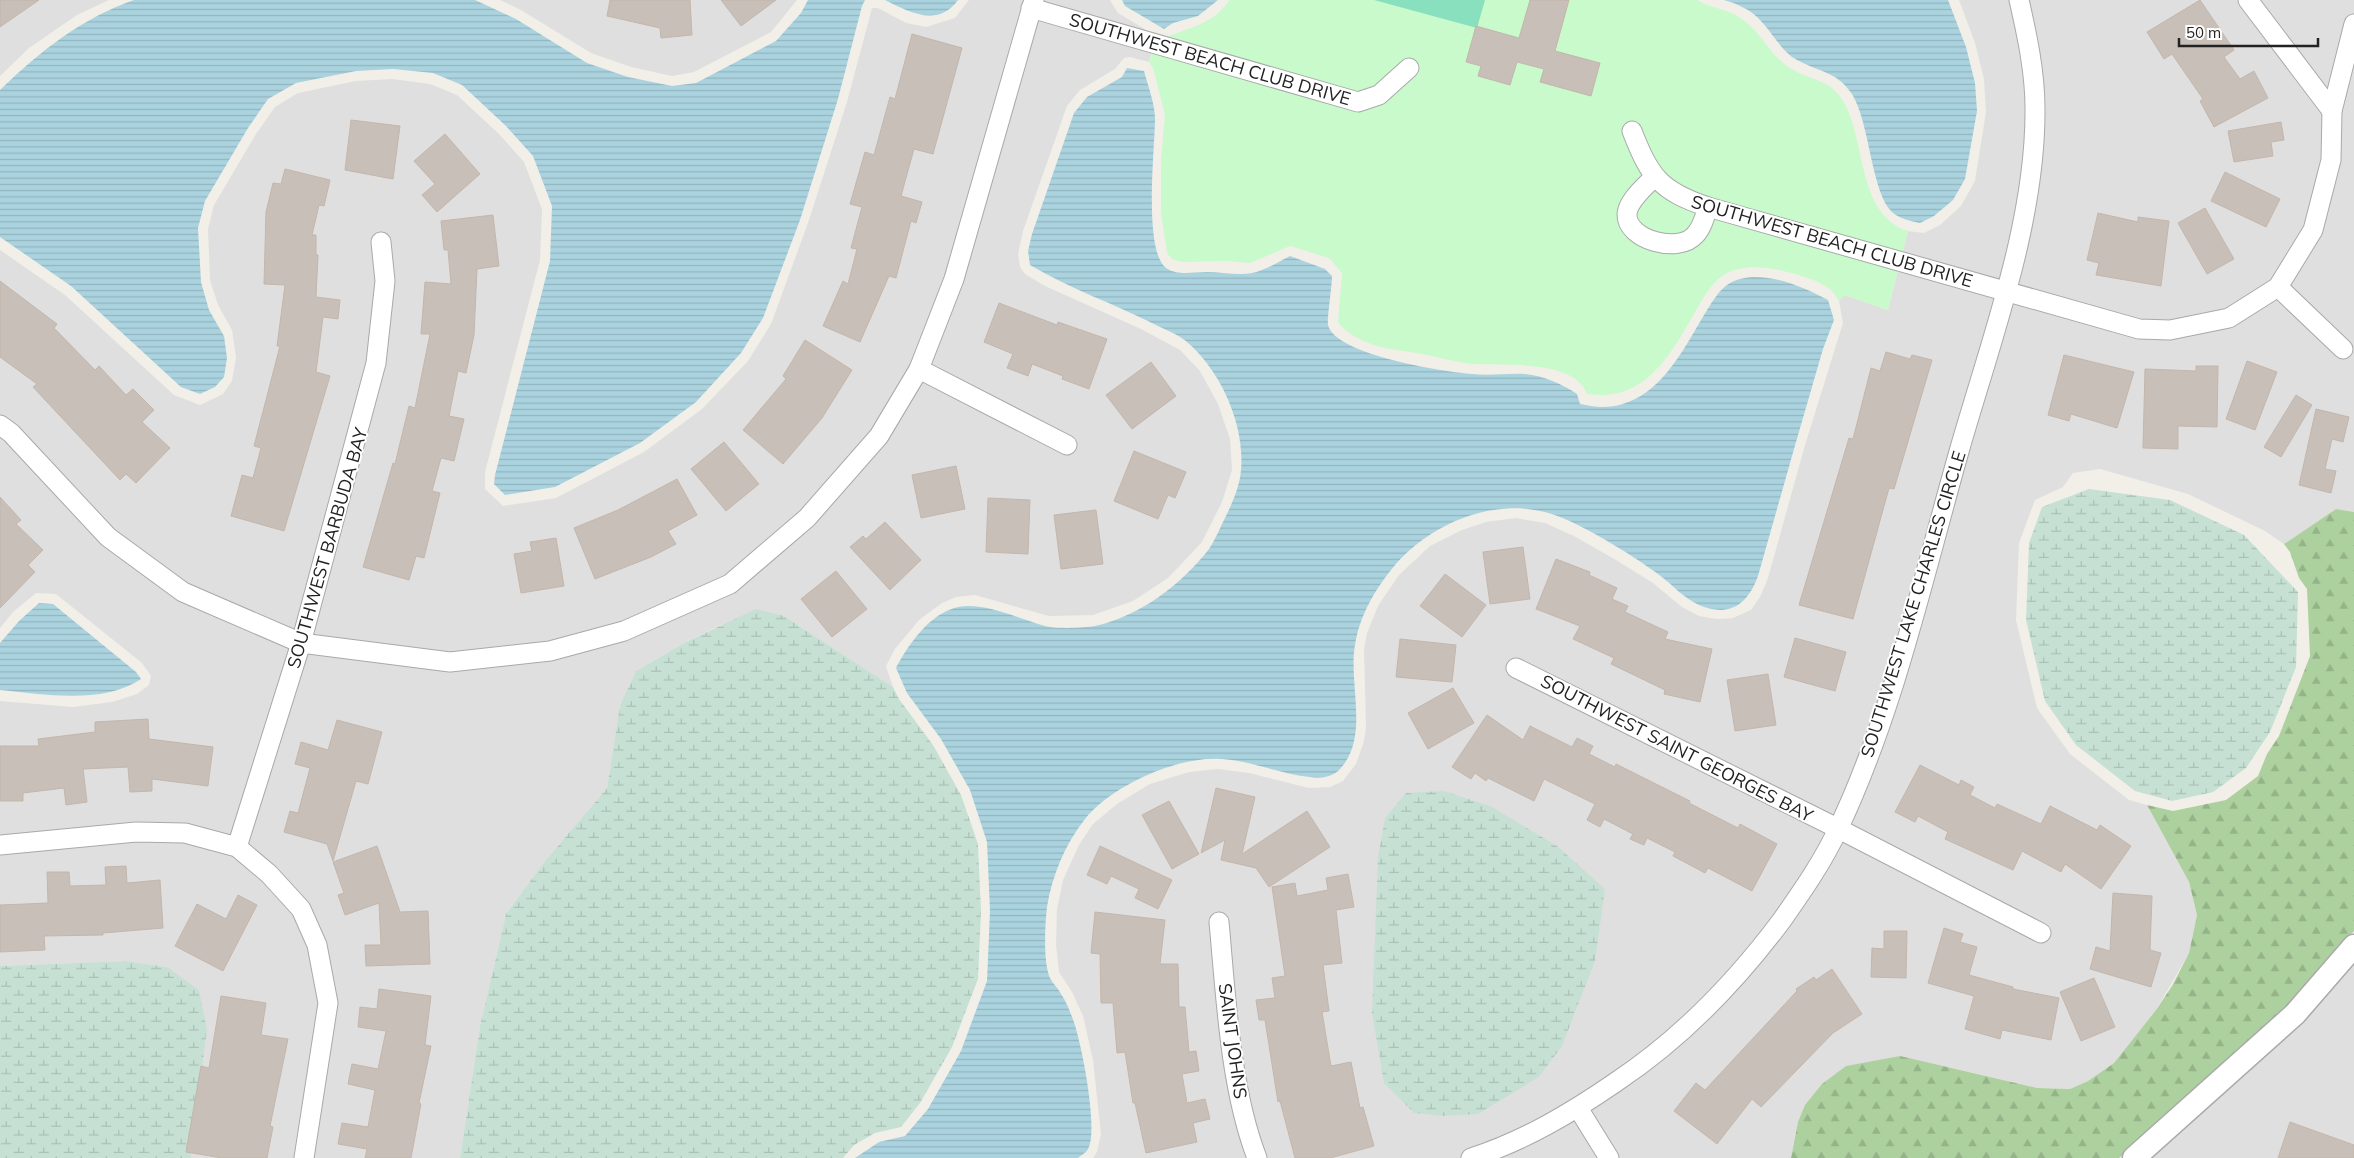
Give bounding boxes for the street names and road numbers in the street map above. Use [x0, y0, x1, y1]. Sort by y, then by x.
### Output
street label: SOUTHWEST BEACH CLUB DRIVE [1067, 8, 1353, 110]
street label: SOUTHWEST BEACH CLUB DRIVE [1689, 190, 1975, 292]
street label: SOUTHWEST BARBUDA BAY [282, 424, 373, 671]
street label: SOUTHWEST LAKE CHARLES CIRCLE [1855, 448, 1971, 760]
street label: SOUTHWEST SAINT GEORGES BAY [1537, 669, 1818, 827]
street label: SAINT JOHNS [1214, 982, 1252, 1100]

